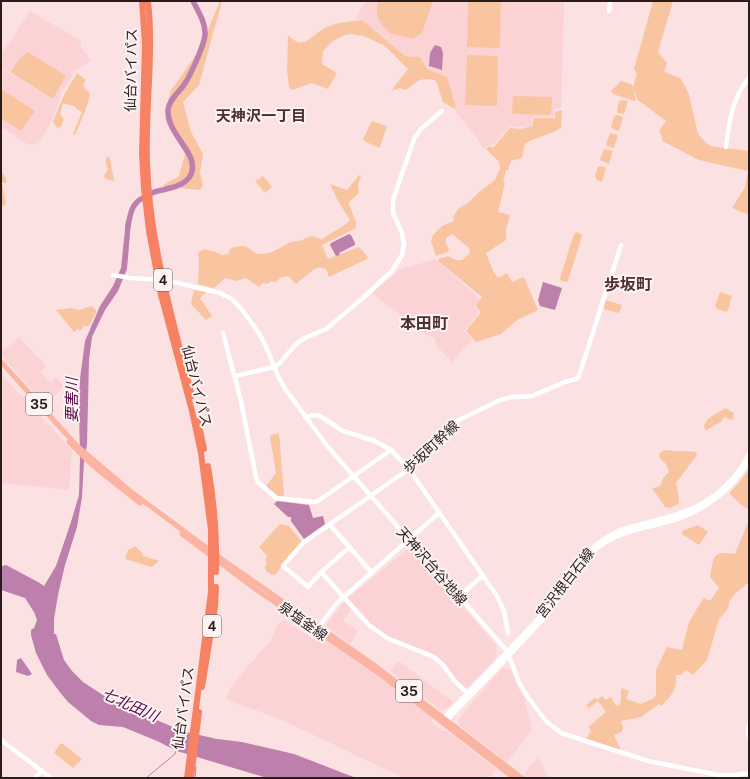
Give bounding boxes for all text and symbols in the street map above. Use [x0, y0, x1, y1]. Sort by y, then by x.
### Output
street label: 仙台バイパス [122, 28, 140, 112]
district label: 天神沢一丁目 [216, 107, 306, 124]
road number: 4 [154, 269, 172, 291]
district label: 歩坂町 [604, 275, 652, 294]
district label: 本田町 [400, 314, 448, 333]
street label: 仙台バイパス [179, 343, 215, 429]
water label: 要害川 [63, 376, 80, 423]
road number: 35 [26, 393, 52, 415]
street label: 歩坂町幹線 [400, 417, 462, 477]
street label: 天神沢台谷地線 [394, 524, 470, 608]
street label: 宮沢根白石線 [533, 545, 597, 621]
street label: 泉塩釜線 [275, 598, 331, 644]
road number: 4 [203, 615, 221, 637]
street label: 仙台バイパス [169, 665, 197, 751]
road number: 35 [396, 680, 422, 702]
water label: 七北田川 [99, 685, 163, 725]

